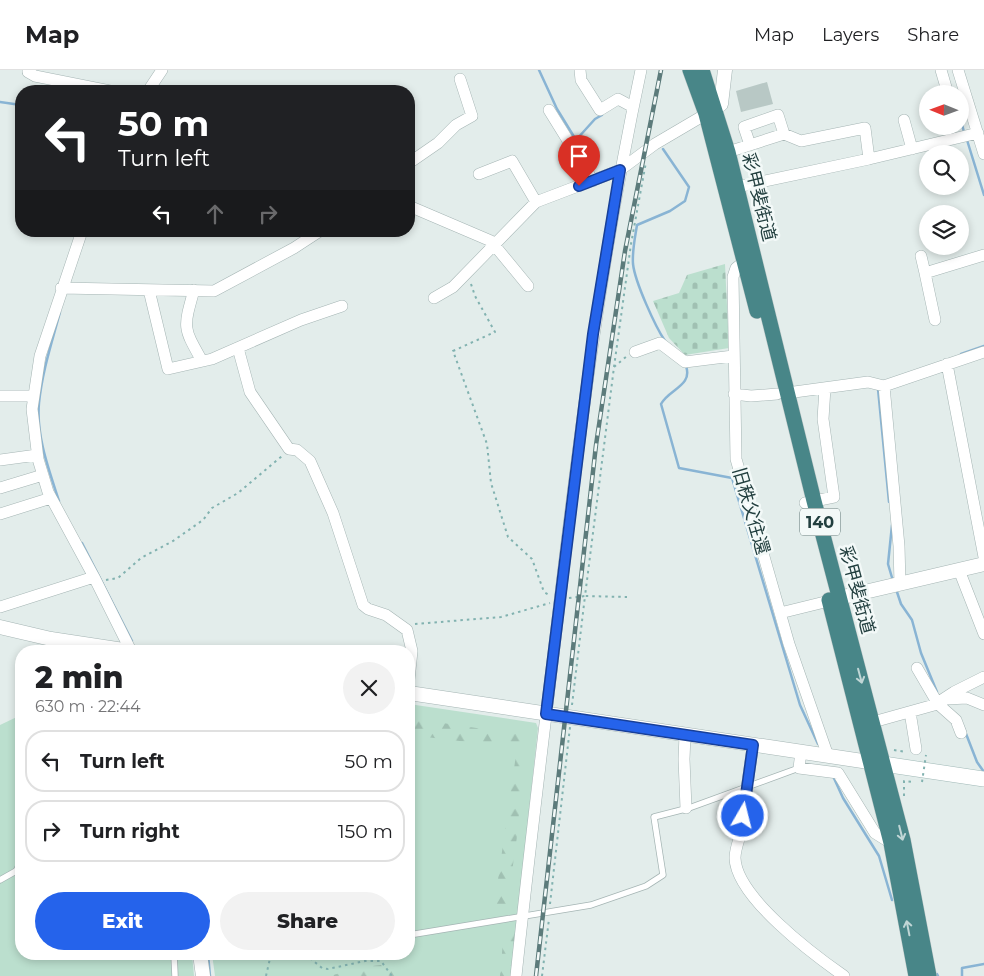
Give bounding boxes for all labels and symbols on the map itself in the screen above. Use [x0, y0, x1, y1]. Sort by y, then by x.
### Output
north arrow [919, 85, 969, 135]
pin [558, 135, 600, 186]
street label: 彩甲斐街道 [737, 151, 781, 243]
street label: 旧秩父往還 [728, 465, 774, 557]
road number: 140 [800, 508, 840, 536]
street label: 彩甲斐街道 [835, 544, 879, 636]
one-way arrow [856, 667, 865, 683]
position arrow [716, 789, 768, 841]
one-way arrow [897, 824, 906, 840]
one-way arrow [903, 920, 913, 936]

